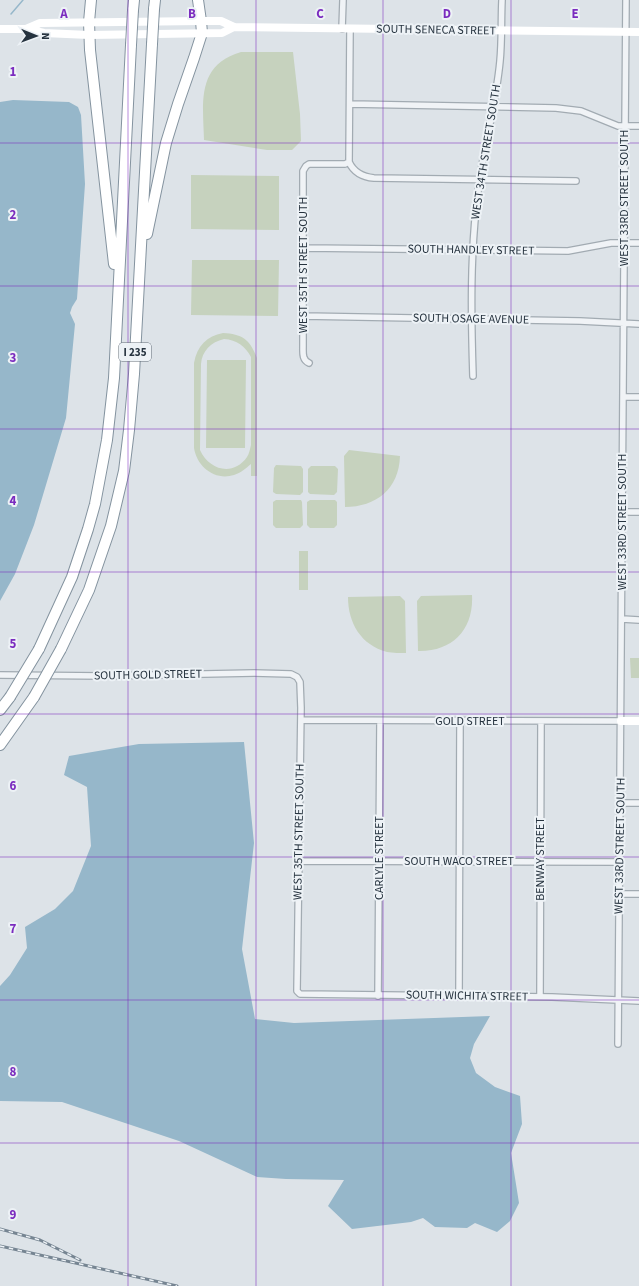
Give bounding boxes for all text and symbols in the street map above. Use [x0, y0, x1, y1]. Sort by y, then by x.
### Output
text: A [59, 5, 68, 23]
text: B [188, 5, 196, 23]
text: C [316, 5, 324, 23]
text: D [443, 5, 451, 23]
text: E [571, 5, 579, 23]
north arrow [16, 16, 56, 56]
street label: SOUTH SENECA STREET [376, 20, 497, 40]
text: N [38, 32, 53, 40]
text: 1 [10, 63, 17, 81]
street label: WEST 34TH STREET SOUTH [467, 83, 505, 221]
street label: WEST 33RD STREET SOUTH [616, 130, 633, 266]
street label: WEST 35TH STREET SOUTH [295, 197, 312, 333]
text: 2 [10, 206, 17, 224]
street label: SOUTH HANDLEY STREET [407, 240, 535, 260]
street label: SOUTH OSAGE AVENUE [413, 309, 529, 329]
road number: I 235 [119, 343, 151, 361]
text: 3 [10, 349, 17, 367]
street label: WEST 33RD STREET SOUTH [614, 454, 631, 590]
text: 4 [10, 492, 17, 510]
text: 5 [10, 635, 17, 653]
street label: SOUTH GOLD STREET [94, 666, 203, 684]
street label: GOLD STREET [435, 713, 505, 730]
street label: WEST 35TH STREET SOUTH [289, 764, 309, 900]
text: 6 [10, 777, 17, 795]
street label: WEST 33RD STREET SOUTH [610, 778, 630, 914]
street label: CARLYLE STREET [371, 815, 388, 900]
street label: BENWAY STREET [532, 817, 549, 901]
street label: SOUTH WACO STREET [404, 853, 515, 870]
text: 7 [10, 920, 17, 938]
street label: SOUTH WICHITA STREET [406, 986, 529, 1006]
text: 8 [10, 1063, 17, 1081]
text: 9 [10, 1206, 17, 1224]

